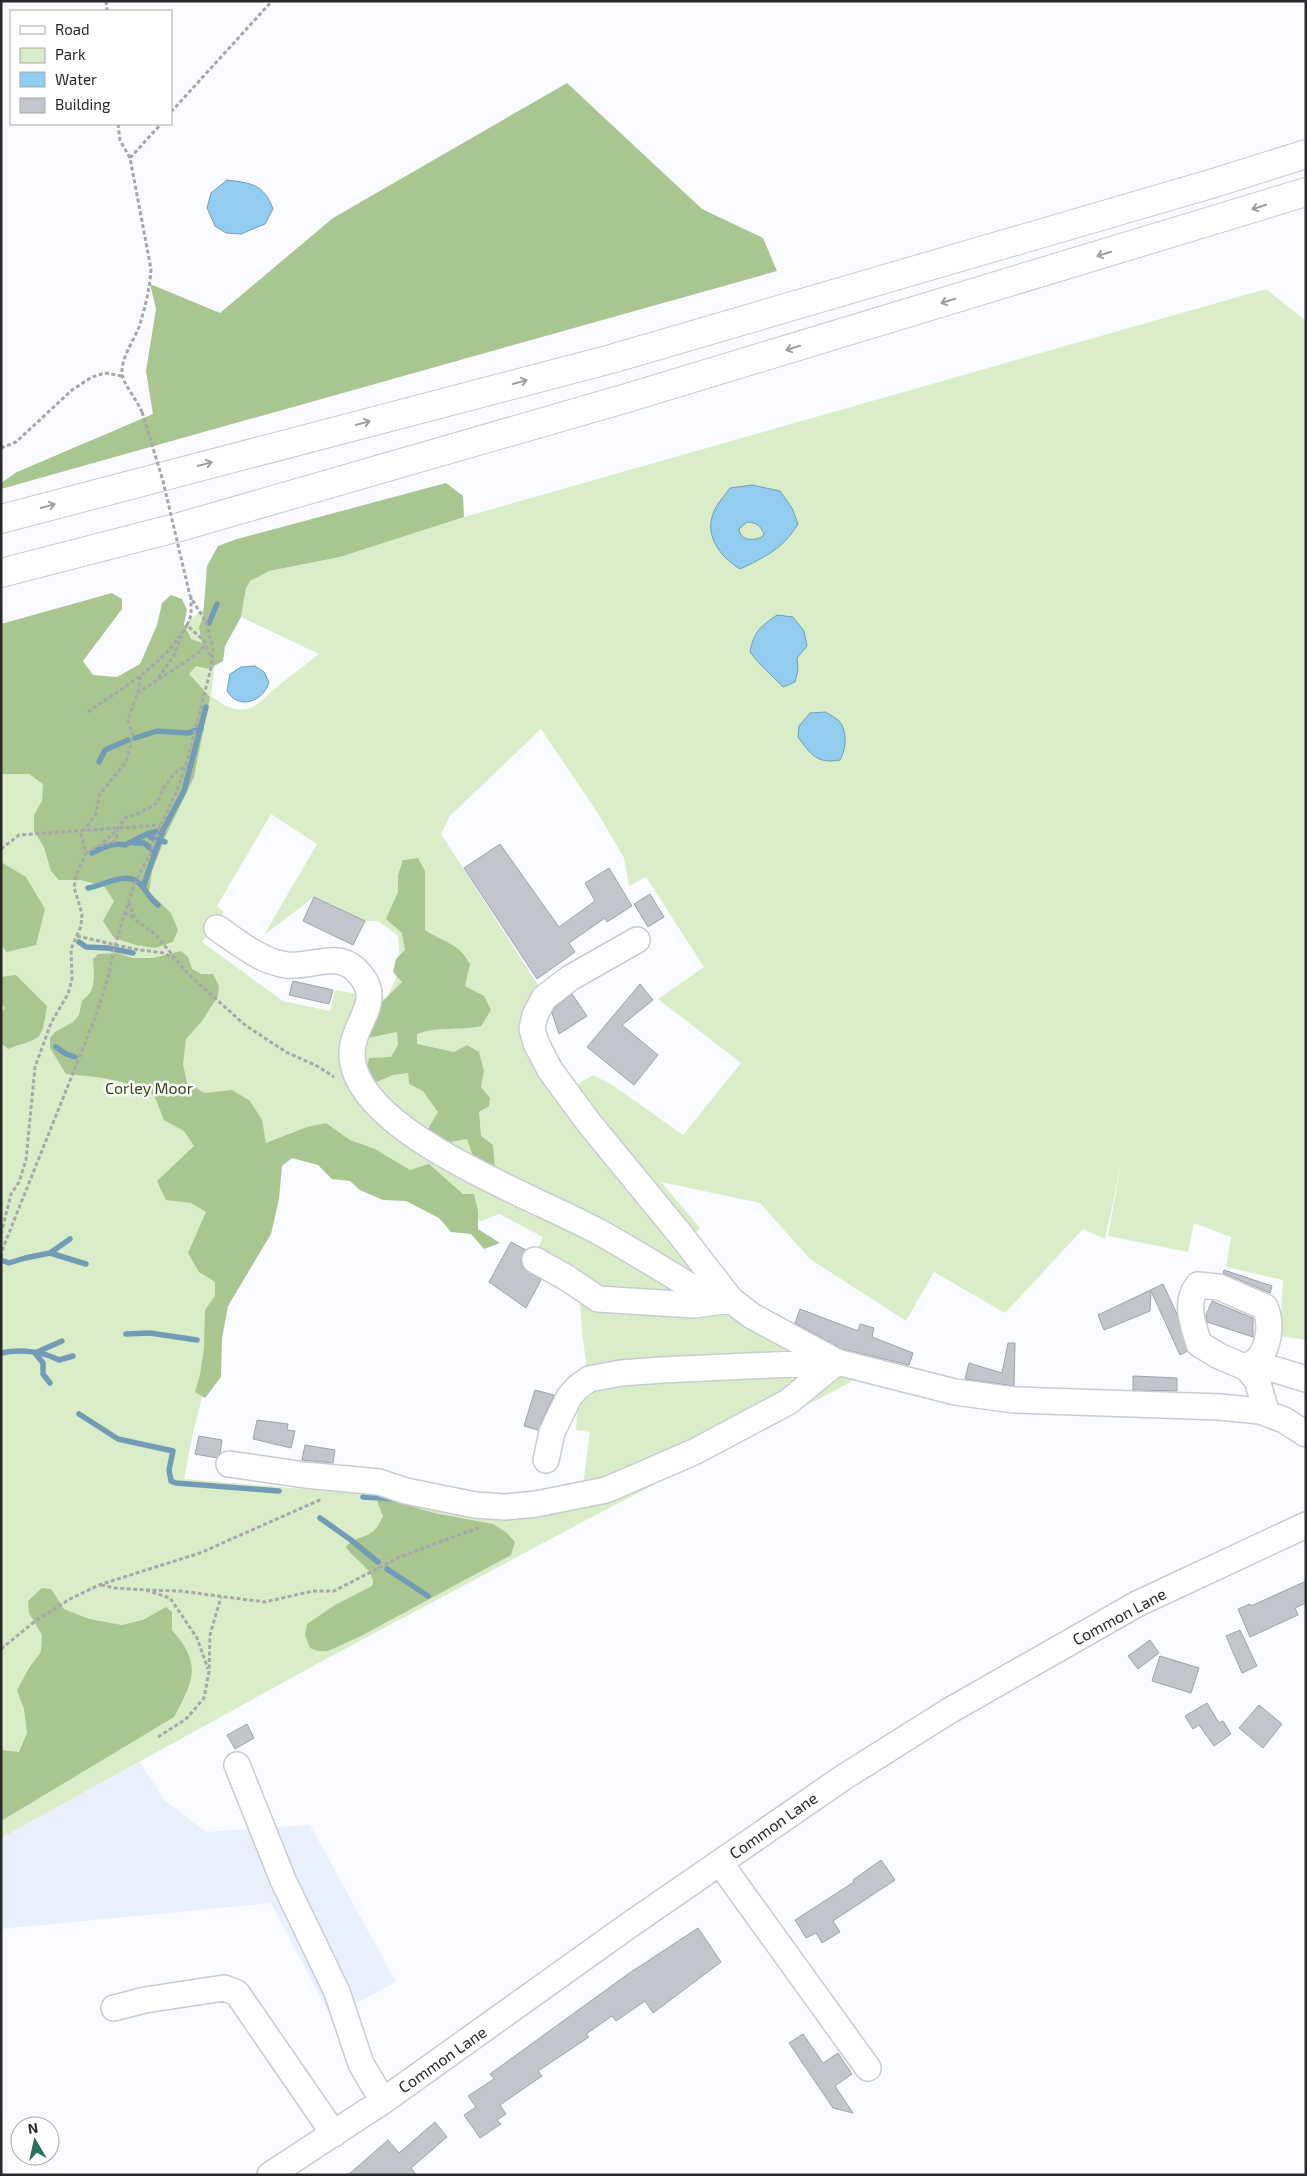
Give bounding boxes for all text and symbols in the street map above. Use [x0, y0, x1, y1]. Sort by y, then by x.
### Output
legend [10, 10, 172, 125]
text: Road [55, 20, 90, 38]
text: Park [55, 45, 86, 63]
text: Water [55, 70, 97, 88]
text: Building [55, 95, 111, 113]
one-way arrow [1252, 202, 1268, 212]
one-way arrow [1096, 250, 1112, 259]
one-way arrow [941, 297, 957, 307]
one-way arrow [785, 344, 801, 354]
one-way arrow [511, 377, 527, 387]
one-way arrow [354, 418, 370, 427]
one-way arrow [197, 459, 213, 468]
one-way arrow [40, 501, 56, 510]
park label: Corley Moor [105, 1078, 194, 1097]
street label: Common Lane [1069, 1583, 1169, 1649]
street label: Common Lane [725, 1788, 821, 1862]
street label: Common Lane [394, 2022, 490, 2096]
north arrow [10, 2116, 60, 2166]
text: N [27, 2118, 39, 2137]

